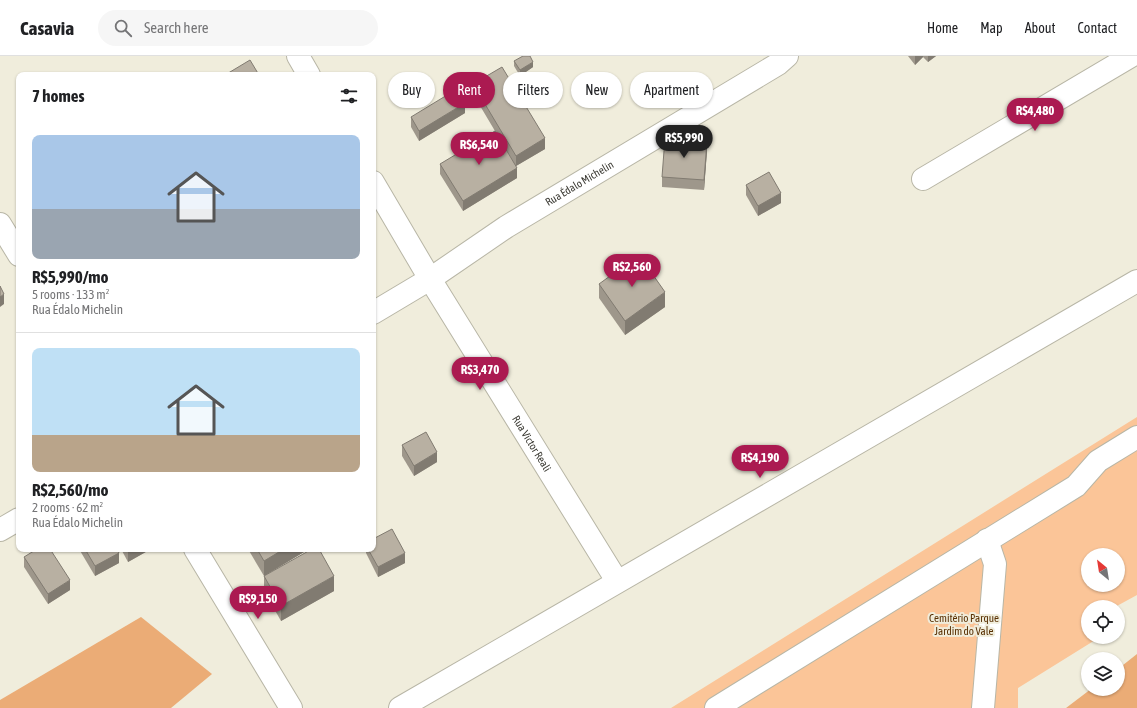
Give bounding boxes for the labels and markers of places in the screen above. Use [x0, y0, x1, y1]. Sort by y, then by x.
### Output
pin: R$4,480 [998, 98, 1072, 132]
pin: R$5,990 [647, 125, 721, 159]
pin: R$6,540 [442, 132, 516, 166]
pin: R$2,560 [595, 254, 669, 288]
pin: R$3,470 [443, 357, 517, 391]
pin: R$4,190 [723, 445, 797, 479]
pin: R$9,150 [221, 586, 295, 620]

